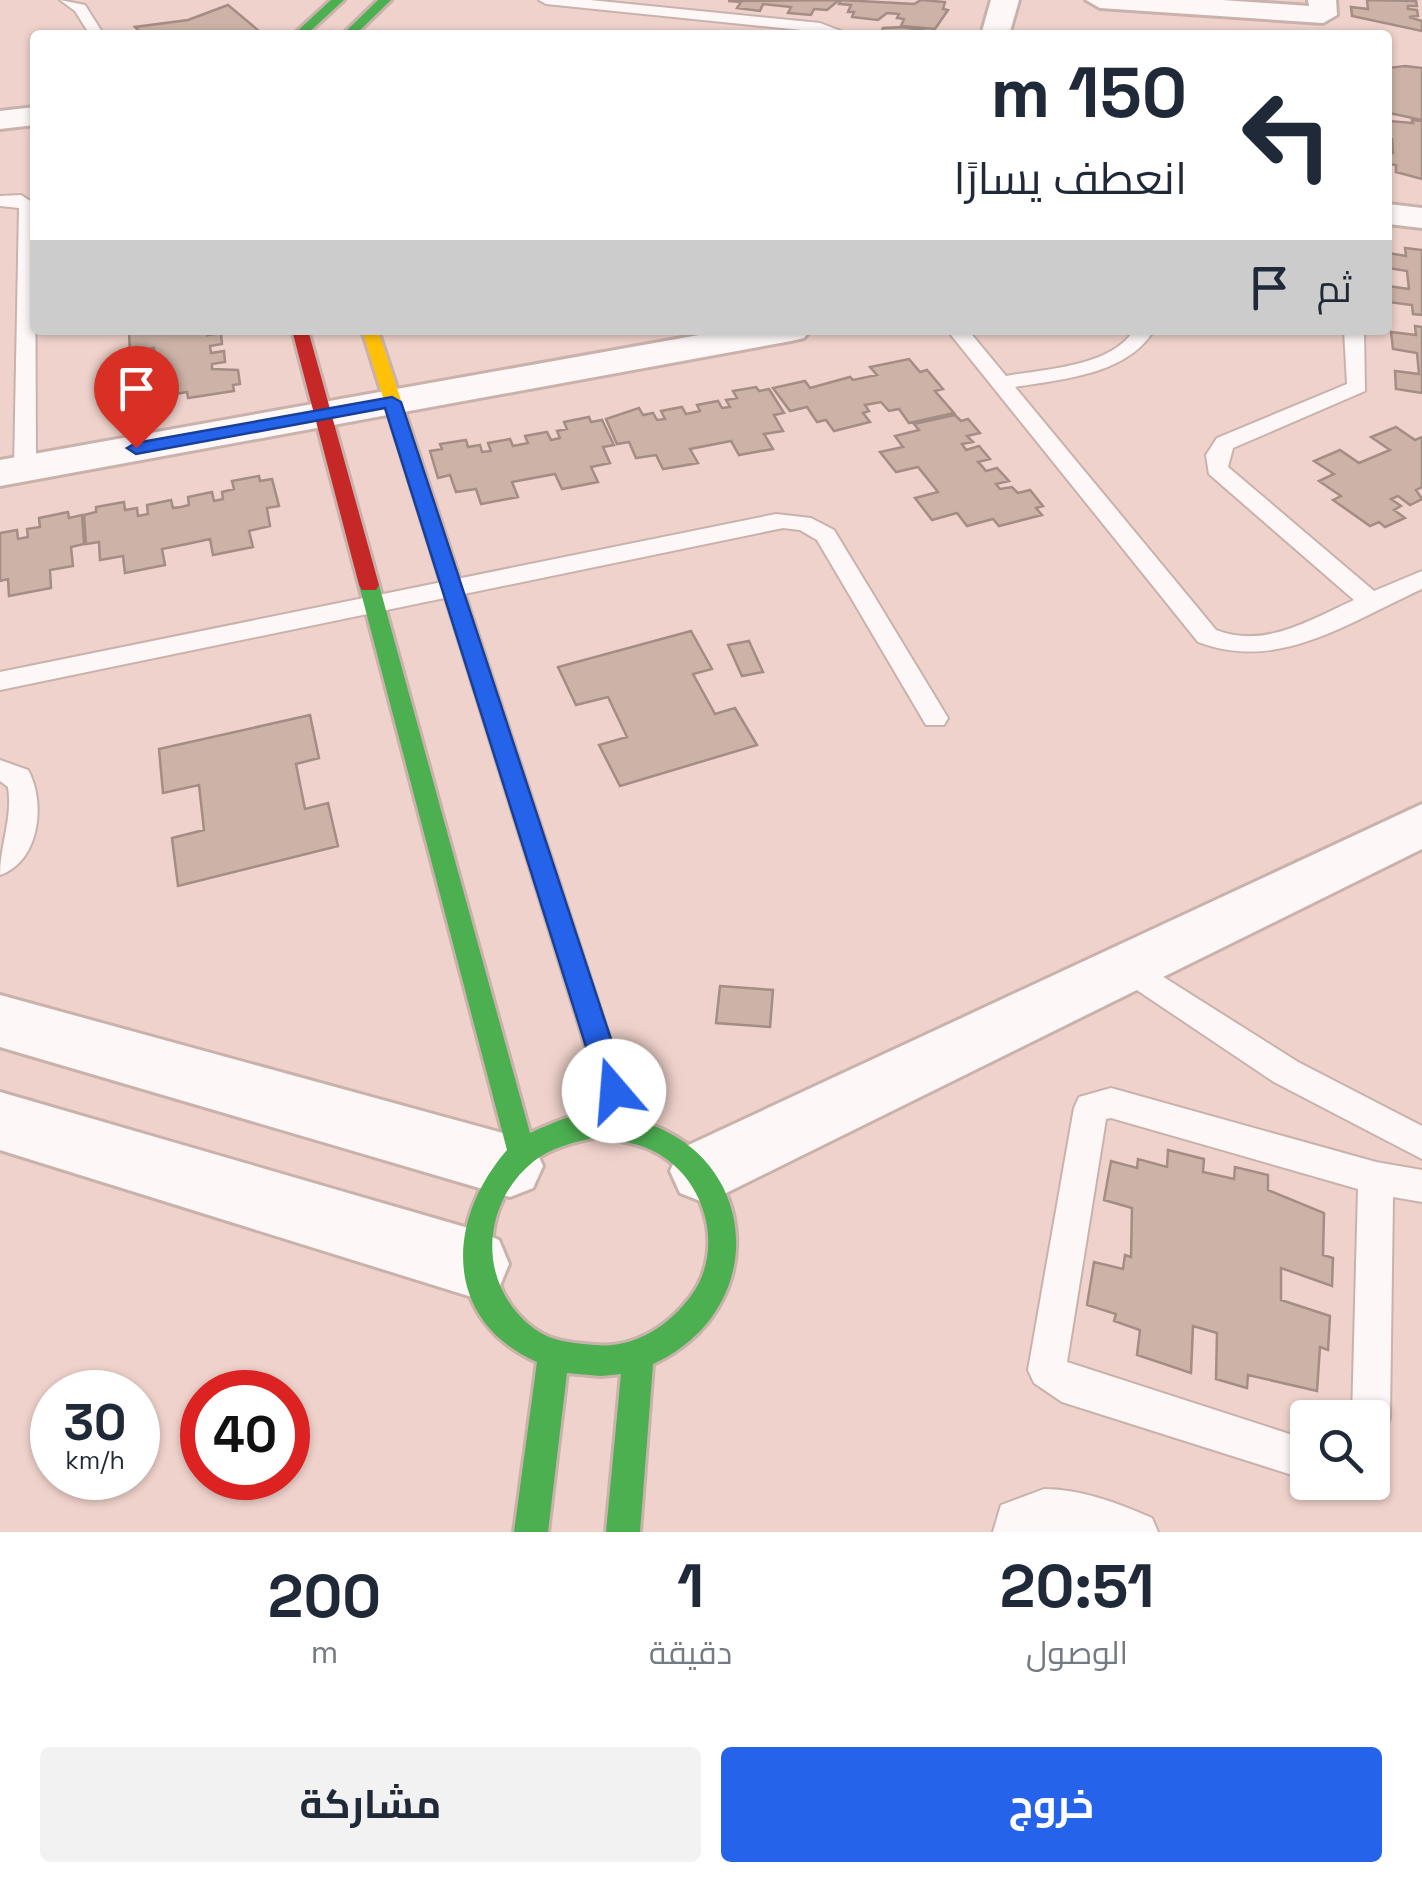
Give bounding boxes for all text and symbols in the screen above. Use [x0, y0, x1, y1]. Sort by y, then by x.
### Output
text: 150 m [990, 48, 1187, 137]
icon: left [1222, 70, 1352, 200]
text: انعطف يسارًا [954, 150, 1187, 207]
icon: arrive [1242, 260, 1297, 315]
text: ثم [1317, 265, 1352, 313]
pin [94, 346, 179, 449]
icon: arrive [109, 361, 164, 416]
position arrow [562, 1039, 666, 1143]
speed limit sign: 40 [180, 1370, 310, 1500]
text: 30 [64, 1391, 126, 1455]
map controls [1290, 1400, 1390, 1500]
button: search [1290, 1400, 1390, 1500]
text: km/h [65, 1444, 125, 1476]
text: 1 [677, 1548, 704, 1625]
text: 20:51 [1000, 1548, 1154, 1625]
text: 200 [268, 1558, 381, 1635]
text: m [311, 1632, 338, 1672]
text: دقيقة [649, 1633, 732, 1673]
text: الوصول [1026, 1633, 1128, 1673]
button: مشاركة [40, 1747, 701, 1862]
button: خروج [721, 1747, 1382, 1862]

